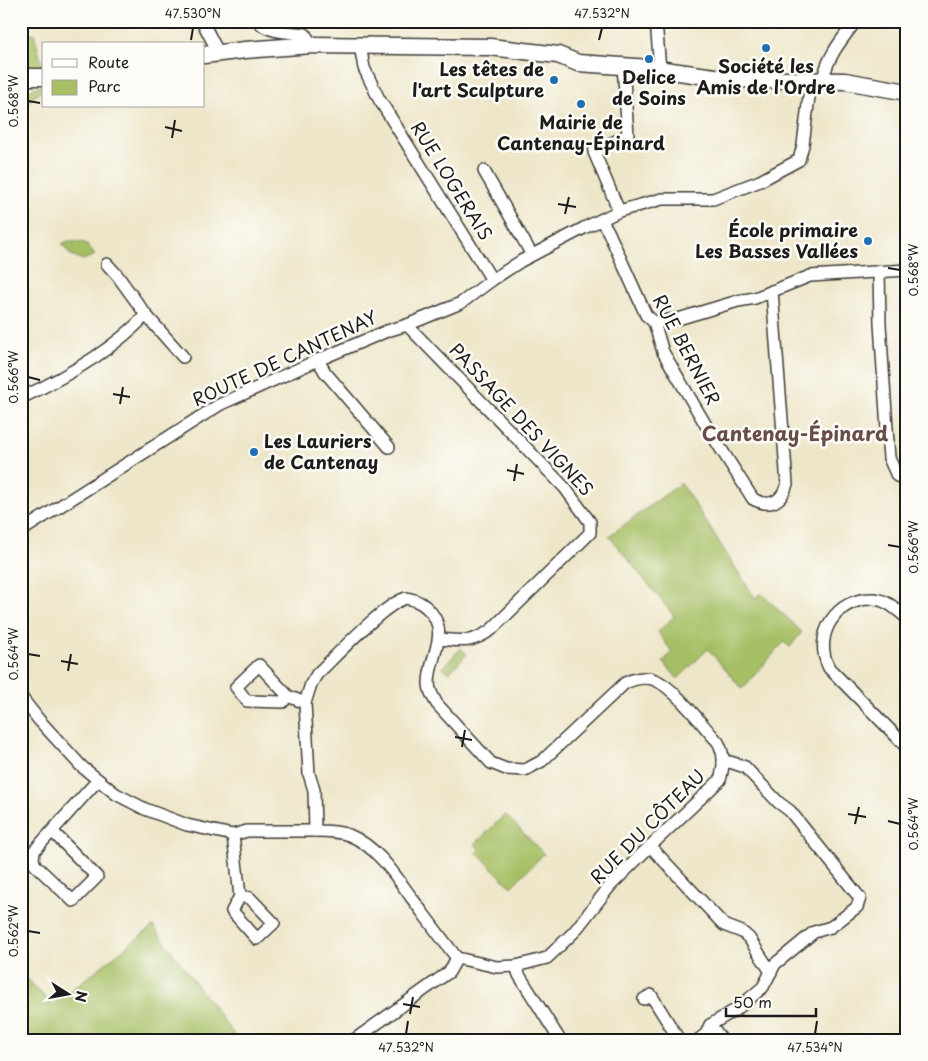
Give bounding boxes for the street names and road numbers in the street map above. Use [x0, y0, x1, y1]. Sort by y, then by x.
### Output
street label: RUE LOGERAIS [405, 115, 500, 245]
street label: RUE BERNIER [647, 289, 728, 409]
street label: ROUTE DE CANTENAY [187, 303, 382, 412]
street label: PASSAGE DES VIGNES [444, 336, 600, 502]
street label: RUE DU CÔTEAU [583, 762, 710, 889]

